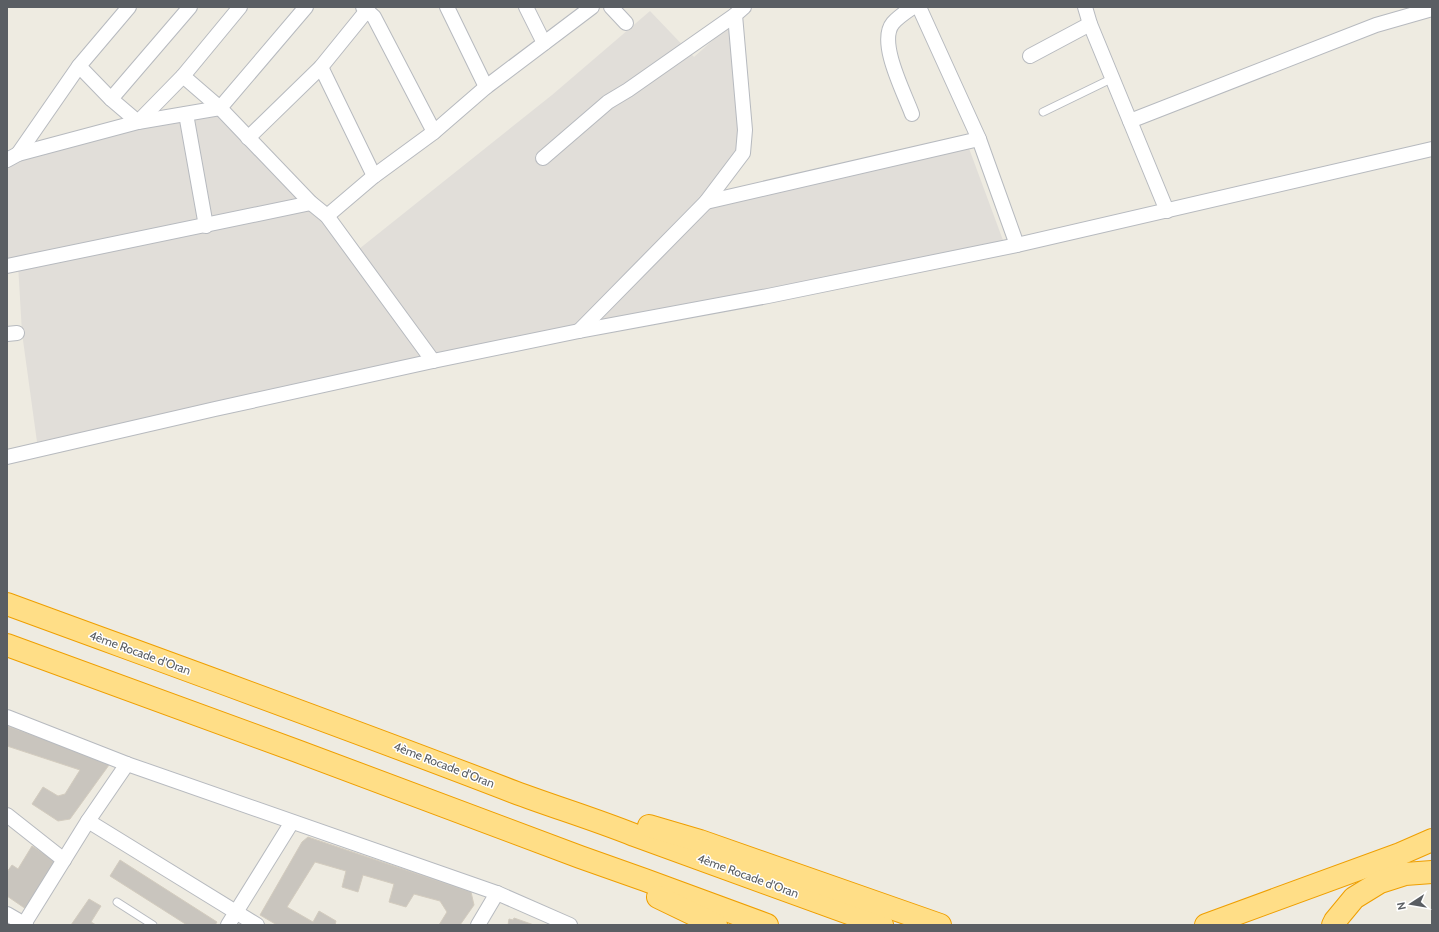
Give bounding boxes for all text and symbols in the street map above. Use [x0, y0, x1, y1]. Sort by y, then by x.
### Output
street label: 4ème Rocade d'Oran [87, 627, 193, 678]
street label: 4ème Rocade d'Oran [392, 738, 497, 791]
street label: 4ème Rocade d'Oran [695, 850, 801, 901]
north arrow [1391, 884, 1431, 924]
text: N [1394, 901, 1409, 911]

